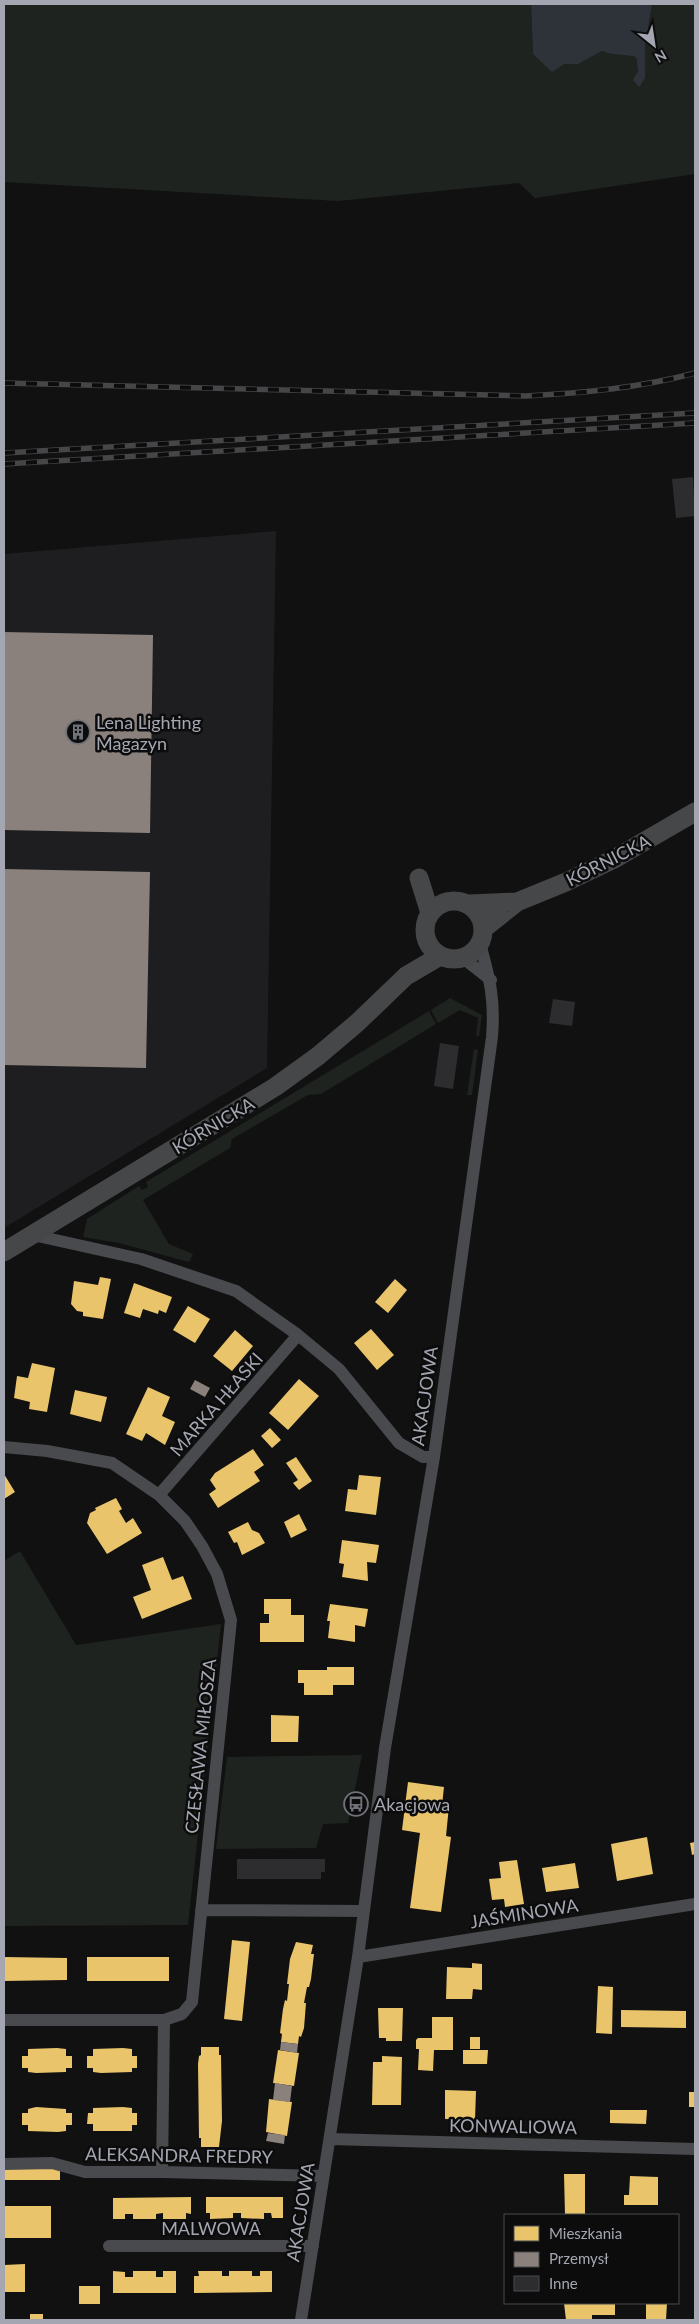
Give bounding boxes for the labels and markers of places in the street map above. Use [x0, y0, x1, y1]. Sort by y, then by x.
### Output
place label: Lena Lighting Magazyn [96, 711, 201, 754]
building icon: Lena Lighting Magazyn [65, 719, 91, 745]
bus stop icon: Akacjowa [343, 1791, 369, 1817]
place label: Akacjowa [374, 1793, 450, 1815]

